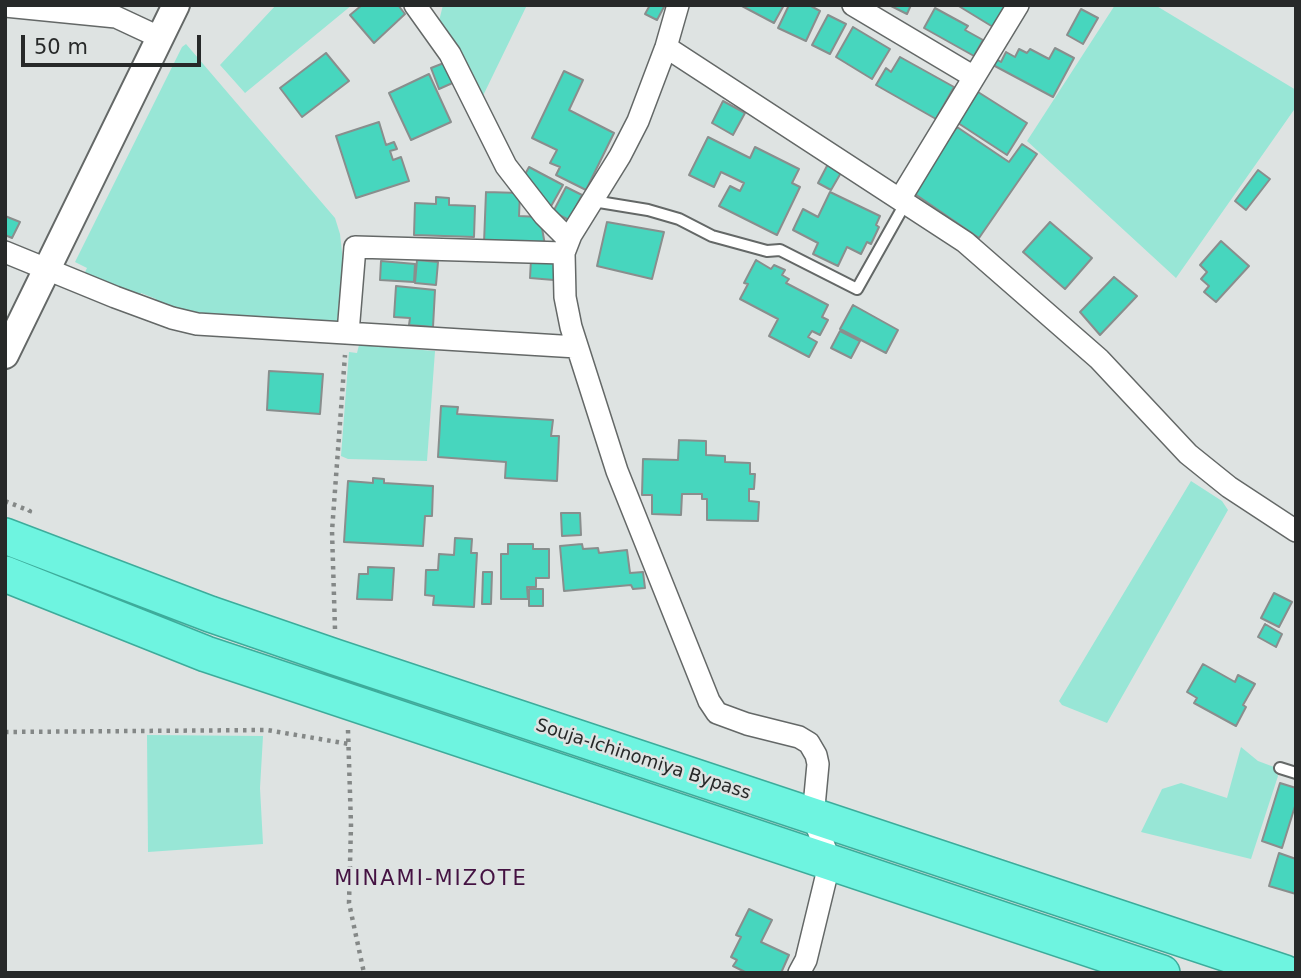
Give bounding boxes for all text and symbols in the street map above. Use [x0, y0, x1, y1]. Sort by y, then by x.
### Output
scale bar [24, 21, 205, 65]
text: 50 m [34, 35, 88, 59]
street label: Souja-Ichinomiya Bypass [533, 715, 753, 805]
district label: MINAMI-MIZOTE [336, 867, 526, 893]

